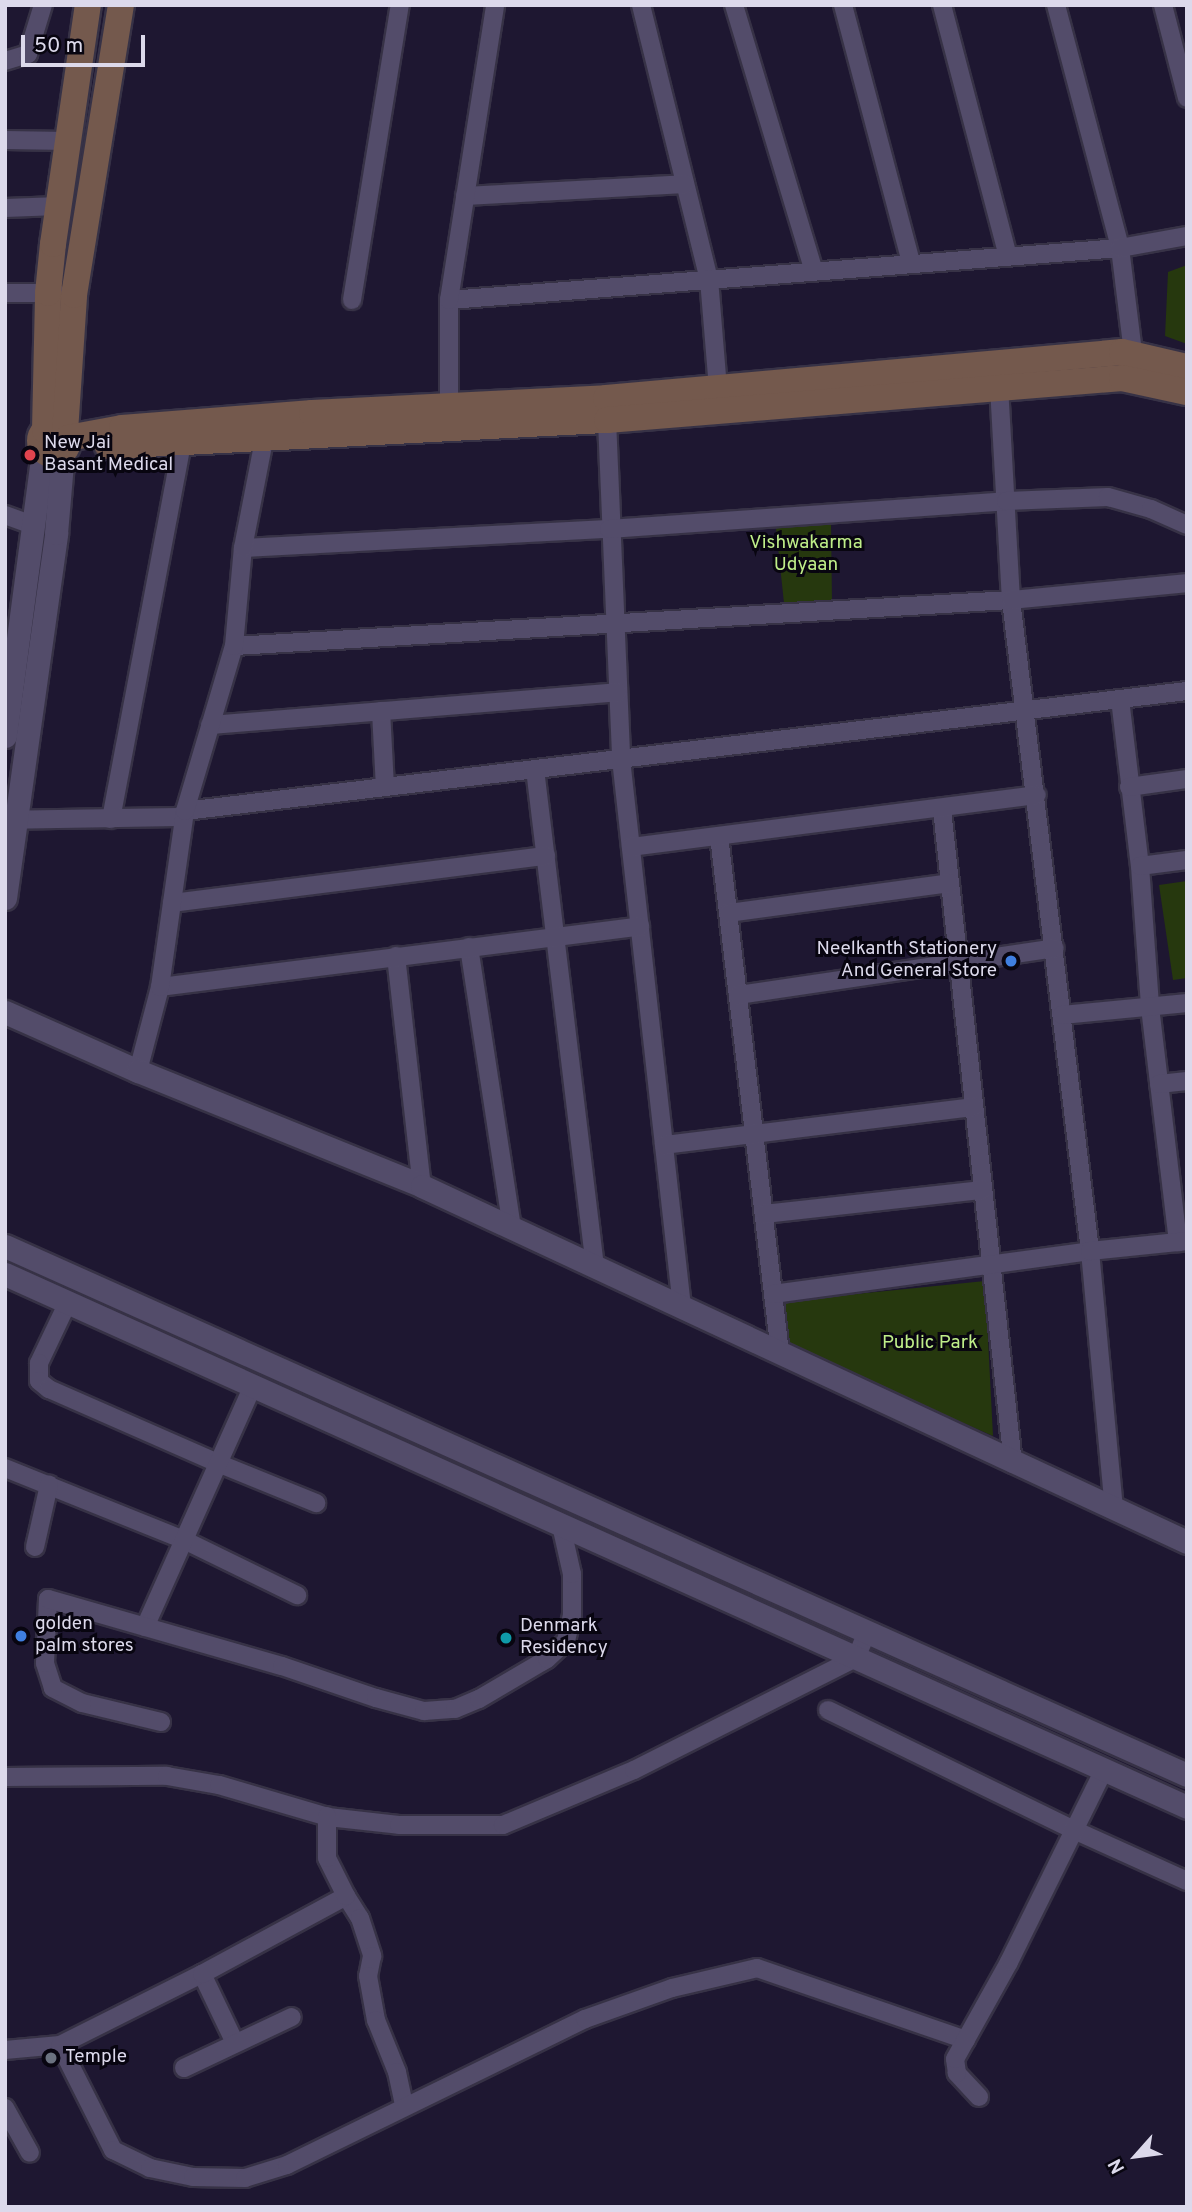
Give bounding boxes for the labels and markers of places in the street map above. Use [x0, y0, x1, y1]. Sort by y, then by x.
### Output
place label: New Jai Basant Medical [44, 433, 173, 477]
marker: New Jai Basant Medical [22, 447, 38, 463]
place label: Neelkanth Stationery And General Store [816, 939, 997, 983]
marker: Neelkanth Stationery And General Store [1003, 953, 1019, 969]
place label: golden palm stores [35, 1614, 134, 1658]
place label: Denmark Residency [520, 1616, 608, 1660]
marker: golden palm stores [13, 1628, 29, 1644]
marker: Denmark Residency [498, 1630, 514, 1646]
place label: Temple [65, 2047, 127, 2069]
marker: Temple [43, 2050, 59, 2066]

